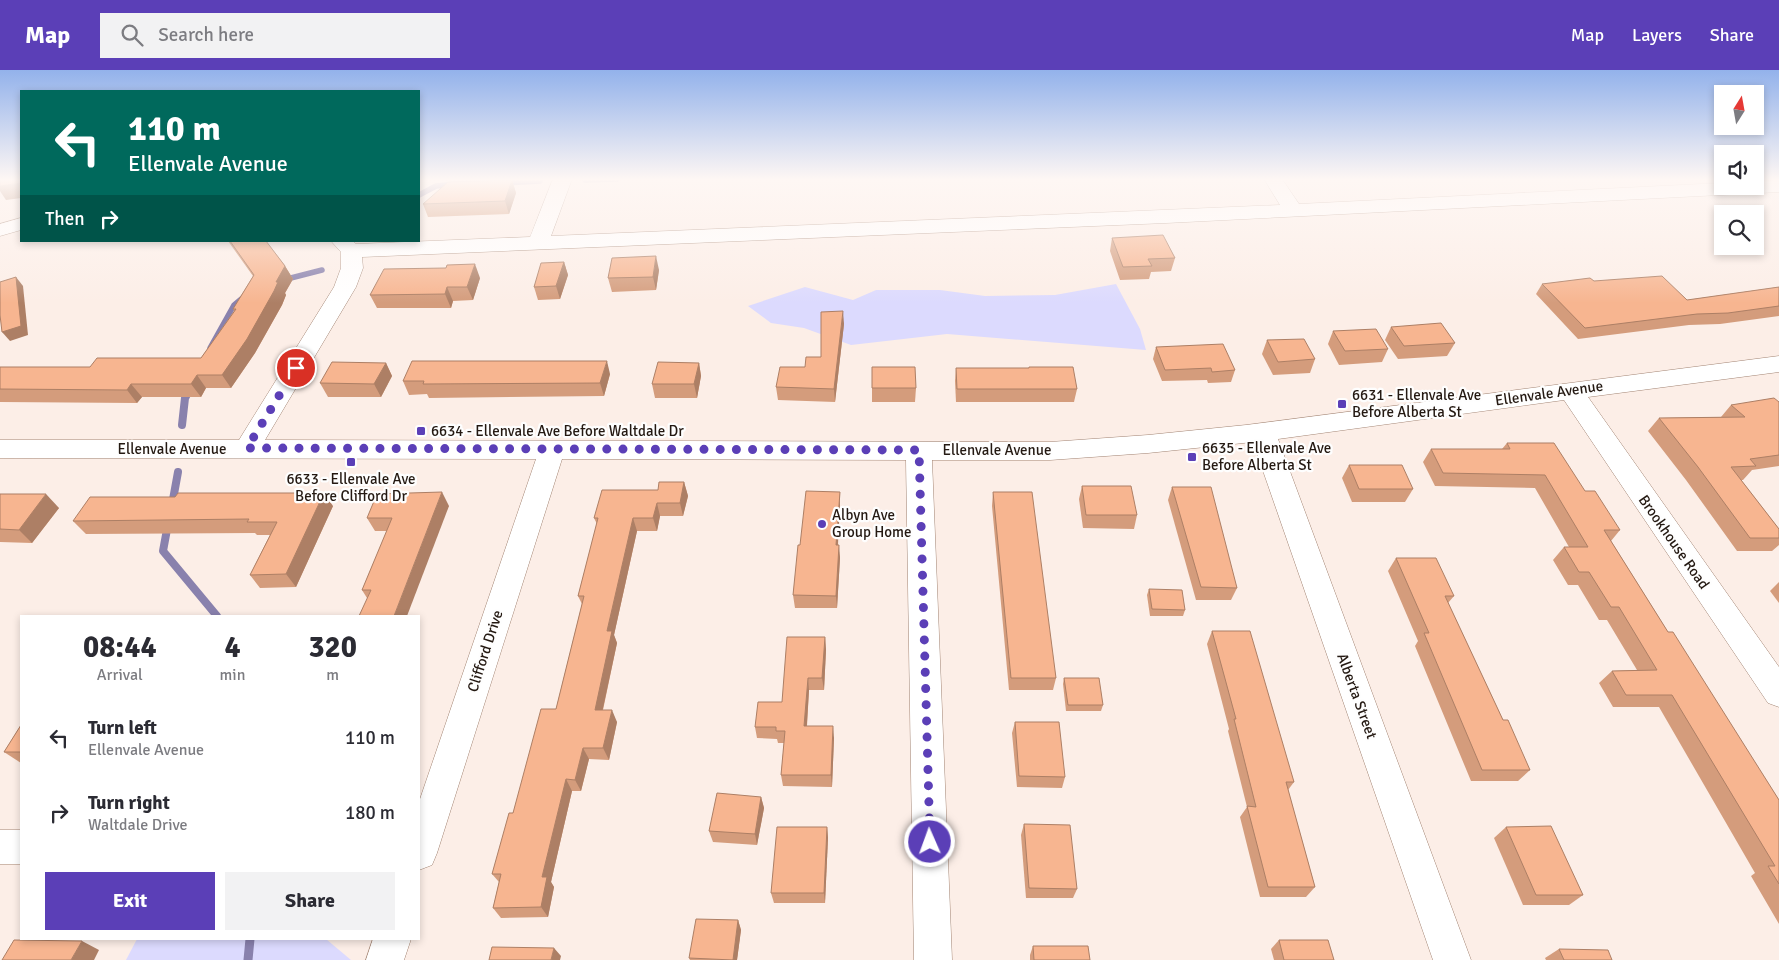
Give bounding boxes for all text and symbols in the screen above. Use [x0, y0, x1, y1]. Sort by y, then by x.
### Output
search box [100, 13, 450, 58]
text: Map [25, 20, 70, 50]
icon: search [118, 21, 146, 49]
text: Search here [158, 23, 254, 47]
text: Map [1571, 24, 1604, 46]
text: Layers [1632, 24, 1682, 46]
text: Share [1710, 24, 1754, 46]
north arrow [1714, 85, 1764, 135]
map controls [1714, 85, 1764, 255]
text: 110 m [128, 107, 221, 150]
icon: left [45, 110, 110, 175]
button: sound [1714, 145, 1764, 195]
text: Ellenvale Avenue [128, 150, 288, 177]
icon: right [95, 205, 123, 233]
button: search [1714, 205, 1764, 255]
text: Then [45, 207, 85, 231]
pin [275, 347, 317, 389]
icon: arrive [282, 354, 310, 382]
street label: Ellenvale Avenue [1494, 377, 1604, 409]
place label: 6631 - Ellenvale Ave Before Alberta St [1352, 386, 1481, 421]
marker: 6631 - Ellenvale Ave Before Alberta St [1336, 398, 1348, 410]
place label: 6634 - Ellenvale Ave Before Waltdale Dr [431, 422, 684, 440]
marker: 6634 - Ellenvale Ave Before Waltdale Dr [415, 425, 427, 437]
place label: 6635 - Ellenvale Ave Before Alberta St [1202, 439, 1331, 474]
street label: Ellenvale Avenue [118, 440, 226, 458]
street label: Ellenvale Avenue [943, 441, 1051, 459]
marker: 6635 - Ellenvale Ave Before Alberta St [1186, 451, 1198, 463]
marker: 6633 - Ellenvale Ave Before Clifford Dr [345, 456, 357, 468]
place label: 6633 - Ellenvale Ave Before Clifford Dr [286, 470, 416, 505]
street label: Brookhouse Road [1635, 491, 1713, 593]
place label: Albyn Ave Group Home [832, 506, 912, 541]
marker: Albyn Ave Group Home [816, 518, 828, 530]
street label: Clifford Drive [463, 608, 507, 694]
text: 08:44 [83, 629, 157, 666]
text: 4 [224, 629, 241, 666]
text: 320 [308, 629, 357, 666]
street label: Alberta Street [1333, 651, 1381, 741]
text: Arrival [97, 665, 143, 685]
text: min [220, 665, 245, 685]
text: m [326, 665, 339, 685]
text: Turn left [88, 716, 157, 740]
icon: left [45, 724, 73, 752]
text: 110 m [345, 726, 395, 750]
text: Ellenvale Avenue [88, 740, 204, 760]
text: Turn right [88, 791, 170, 815]
icon: right [45, 799, 73, 827]
text: 180 m [345, 801, 395, 825]
text: Waltdale Drive [88, 815, 188, 835]
position arrow [903, 815, 955, 867]
button: Exit [45, 872, 215, 930]
button: Share [225, 872, 395, 930]

